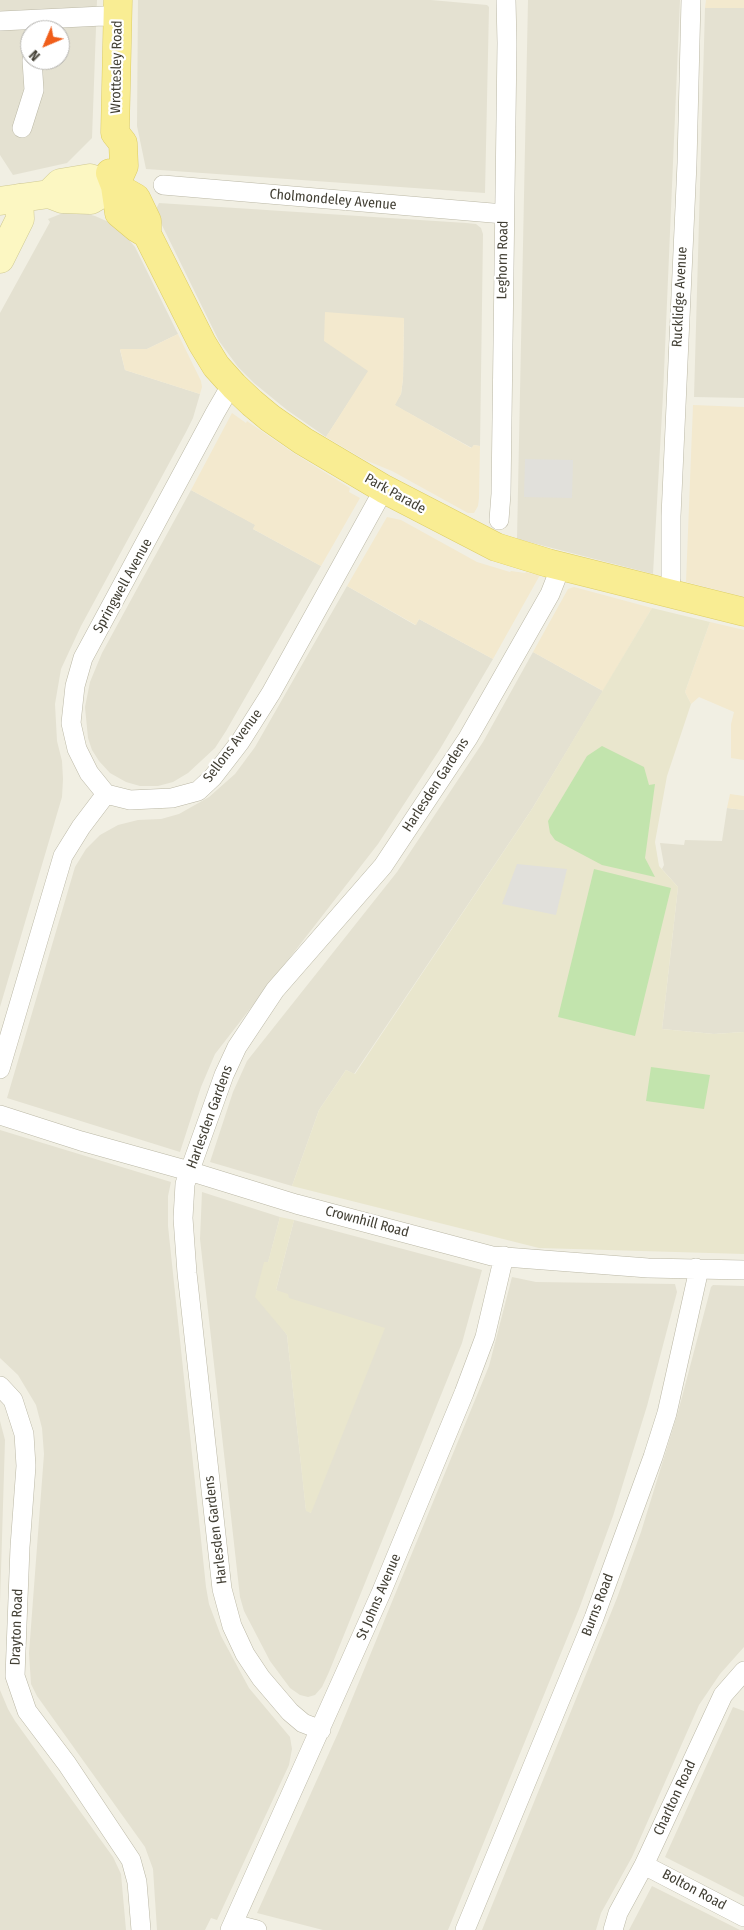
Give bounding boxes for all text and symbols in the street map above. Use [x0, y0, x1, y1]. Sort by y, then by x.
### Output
north arrow [20, 20, 70, 70]
street label: Wrottesley Road [108, 20, 126, 114]
text: N [26, 46, 44, 64]
street label: Cholmondeley Avenue [269, 186, 397, 214]
street label: Leghorn Road [494, 221, 512, 299]
street label: Rucklidge Avenue [669, 246, 691, 348]
street label: Park Parade [361, 470, 429, 518]
street label: Springwell Avenue [90, 536, 156, 636]
street label: Sellons Avenue [200, 706, 266, 786]
street label: Harlesden Gardens [399, 735, 473, 835]
street label: Harlesden Gardens [183, 1063, 237, 1171]
street label: Crownhill Road [323, 1203, 411, 1241]
street label: Harlesden Gardens [201, 1475, 231, 1585]
street label: St Johns Avenue [353, 1551, 405, 1643]
street label: Burns Road [578, 1571, 618, 1639]
street label: Drayton Road [7, 1588, 27, 1666]
street label: Charlton Road [650, 1758, 700, 1838]
street label: Bolton Road [659, 1866, 729, 1914]

